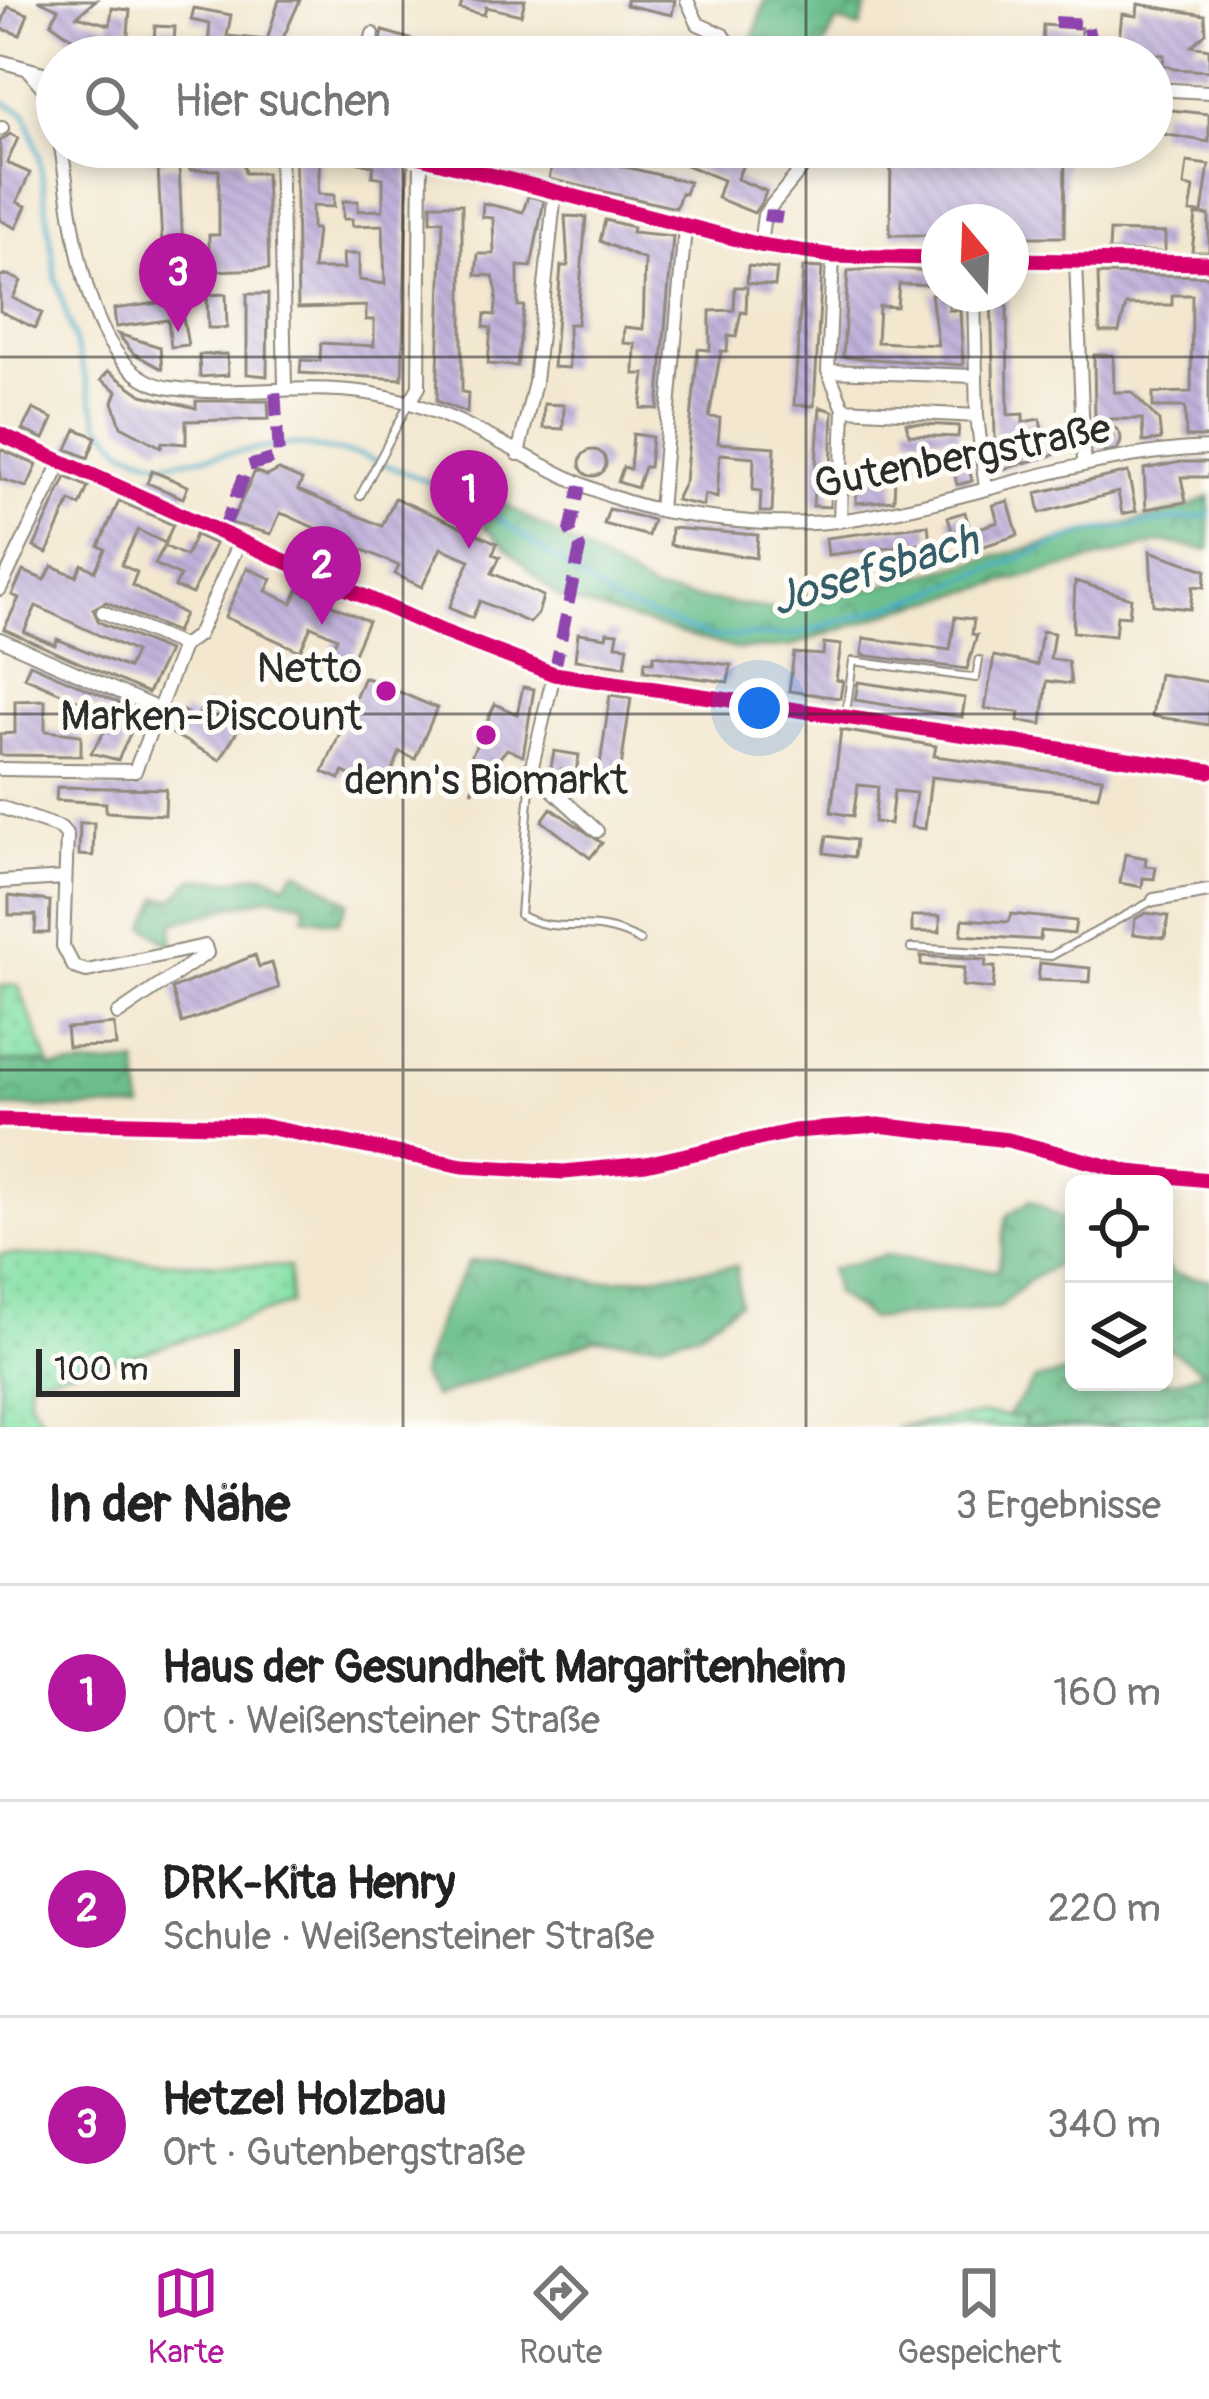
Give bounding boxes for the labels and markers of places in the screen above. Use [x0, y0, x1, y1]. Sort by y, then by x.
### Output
pin: 3 [139, 233, 217, 332]
pin: 1 [430, 450, 508, 549]
pin: 2 [283, 526, 361, 625]
place label: Netto Marken-Discount [60, 643, 362, 743]
marker: Netto Marken-Discount [373, 678, 399, 704]
marker: denn's Biomarkt [473, 722, 499, 748]
place label: denn's Biomarkt [344, 755, 628, 807]

